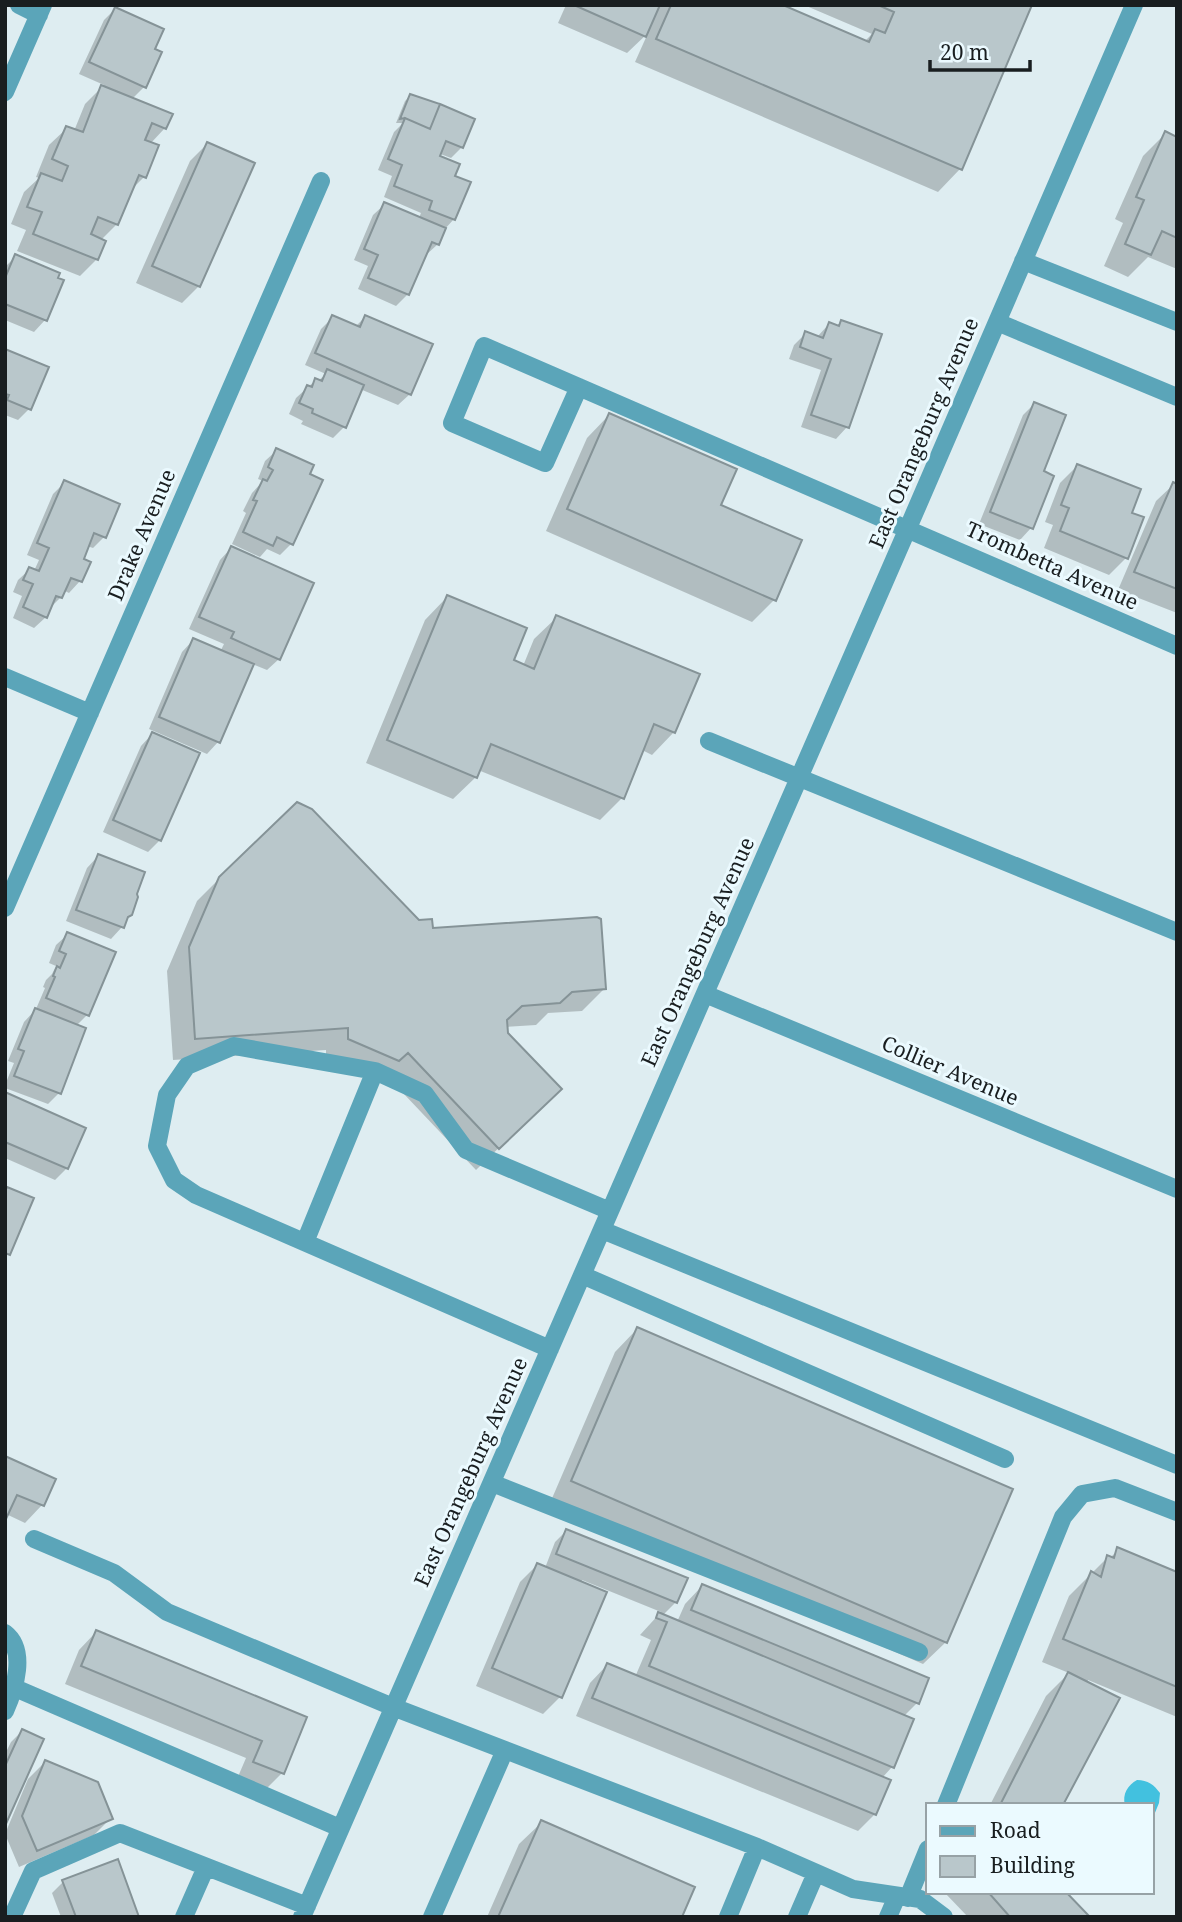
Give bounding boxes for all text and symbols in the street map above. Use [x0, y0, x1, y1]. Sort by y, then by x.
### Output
scale bar [930, 28, 1030, 72]
text: 20 m [940, 38, 989, 66]
street label: East Orangeburg Avenue [862, 313, 984, 552]
street label: Drake Avenue [101, 465, 181, 605]
street label: Trombetta Avenue [962, 514, 1143, 616]
street label: East Orangeburg Avenue [634, 833, 760, 1071]
street label: Collier Avenue [878, 1029, 1023, 1112]
street label: East Orangeburg Avenue [407, 1353, 533, 1591]
legend [926, 1803, 1154, 1894]
text: Road [990, 1816, 1041, 1844]
text: Building [990, 1851, 1075, 1879]

